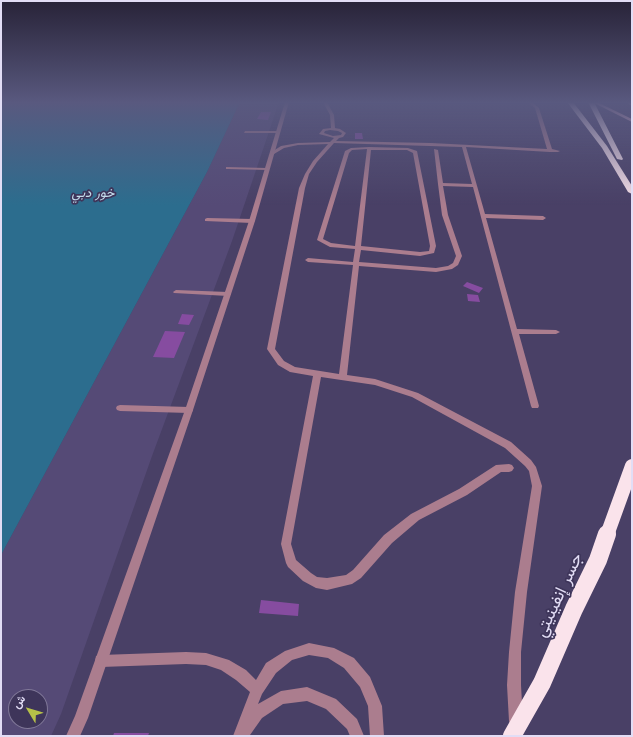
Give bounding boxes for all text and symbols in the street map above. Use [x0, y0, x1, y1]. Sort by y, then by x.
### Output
water label: خور دبي [71, 185, 115, 201]
street label: جسر إنفينيتي [531, 550, 587, 640]
north arrow [8, 689, 48, 729]
text: ش [10, 693, 28, 711]

